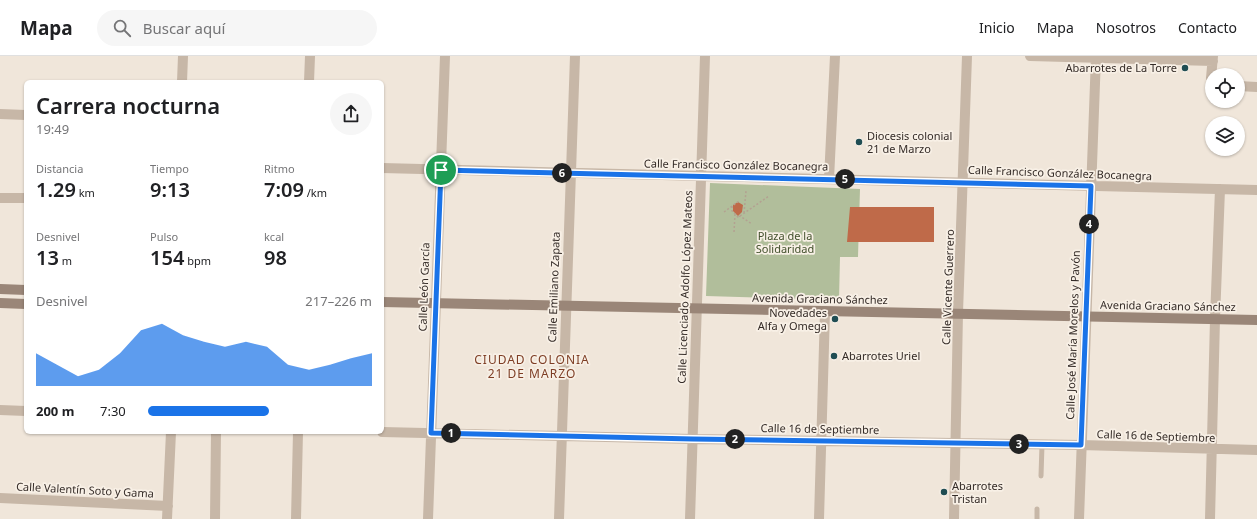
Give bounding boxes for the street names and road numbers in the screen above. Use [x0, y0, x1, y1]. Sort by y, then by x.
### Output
street label: Calle Francisco González Bocanegra [644, 155, 828, 174]
street label: Calle Francisco González Bocanegra [968, 162, 1152, 183]
street label: Calle Licenciado Adolfo López Mateos [674, 190, 695, 384]
street label: Calle Vicente Guerrero [938, 229, 957, 345]
street label: Calle Emiliano Zapata [544, 231, 563, 343]
street label: Calle León García [414, 242, 433, 332]
street label: Calle José María Morelos y Pavón [1062, 250, 1083, 420]
street label: Avenida Graciano Sánchez [752, 290, 888, 307]
street label: Avenida Graciano Sánchez [1100, 297, 1236, 314]
street label: Calle 16 de Septiembre [761, 420, 879, 437]
street label: Calle 16 de Septiembre [1096, 426, 1216, 445]
street label: Calle Valentín Soto y Gama [16, 478, 154, 501]

